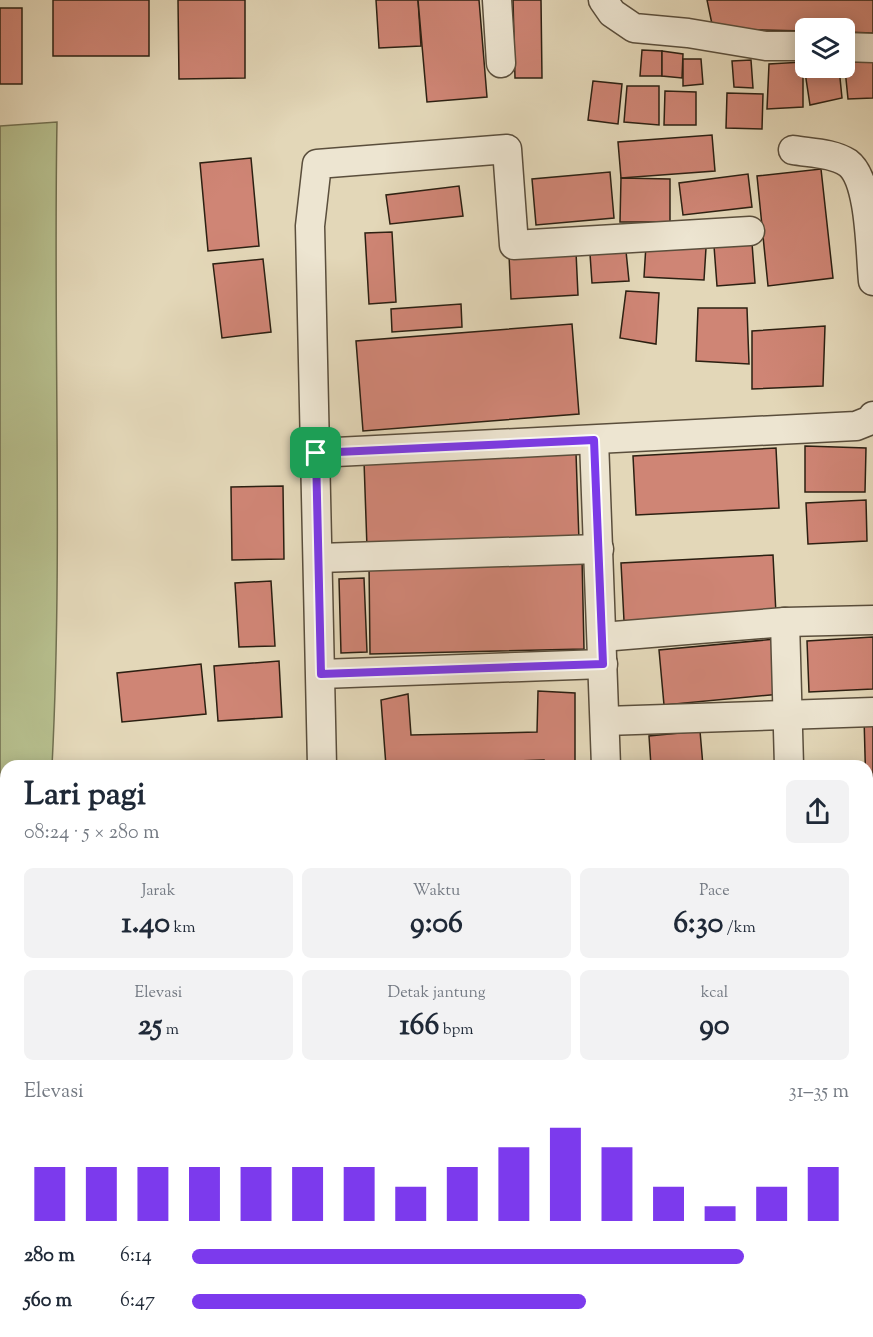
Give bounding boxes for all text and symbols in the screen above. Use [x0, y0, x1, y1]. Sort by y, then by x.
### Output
map controls [795, 18, 855, 78]
button: layers [795, 18, 855, 78]
pin [290, 427, 341, 478]
icon: arrive [299, 436, 332, 469]
text: Lari pagi [24, 772, 146, 820]
button: share [786, 780, 849, 843]
text: 08:24 · 5 × 280 m [24, 819, 159, 848]
text: Jarak [142, 880, 175, 903]
text: Waktu [413, 880, 460, 903]
text: Pace [699, 880, 730, 903]
text: 1.40 [122, 903, 170, 946]
text: 9:06 [410, 903, 463, 946]
text: 6:30 [673, 903, 723, 946]
text: km [170, 917, 195, 940]
text: /km [723, 917, 756, 940]
text: Elevasi [135, 982, 182, 1005]
text: Detak jantung [388, 982, 485, 1005]
text: kcal [701, 982, 728, 1005]
text: 25 [138, 1005, 162, 1048]
text: 166 [399, 1005, 439, 1048]
text: 90 [699, 1005, 730, 1048]
text: m [162, 1019, 179, 1042]
text: bpm [439, 1019, 474, 1042]
text: Elevasi [24, 1078, 84, 1107]
text: 31–35 m [789, 1078, 849, 1107]
text: 280 m [24, 1242, 75, 1271]
text: 6:14 [120, 1242, 152, 1271]
text: 560 m [24, 1287, 72, 1316]
text: 6:47 [120, 1287, 155, 1316]

